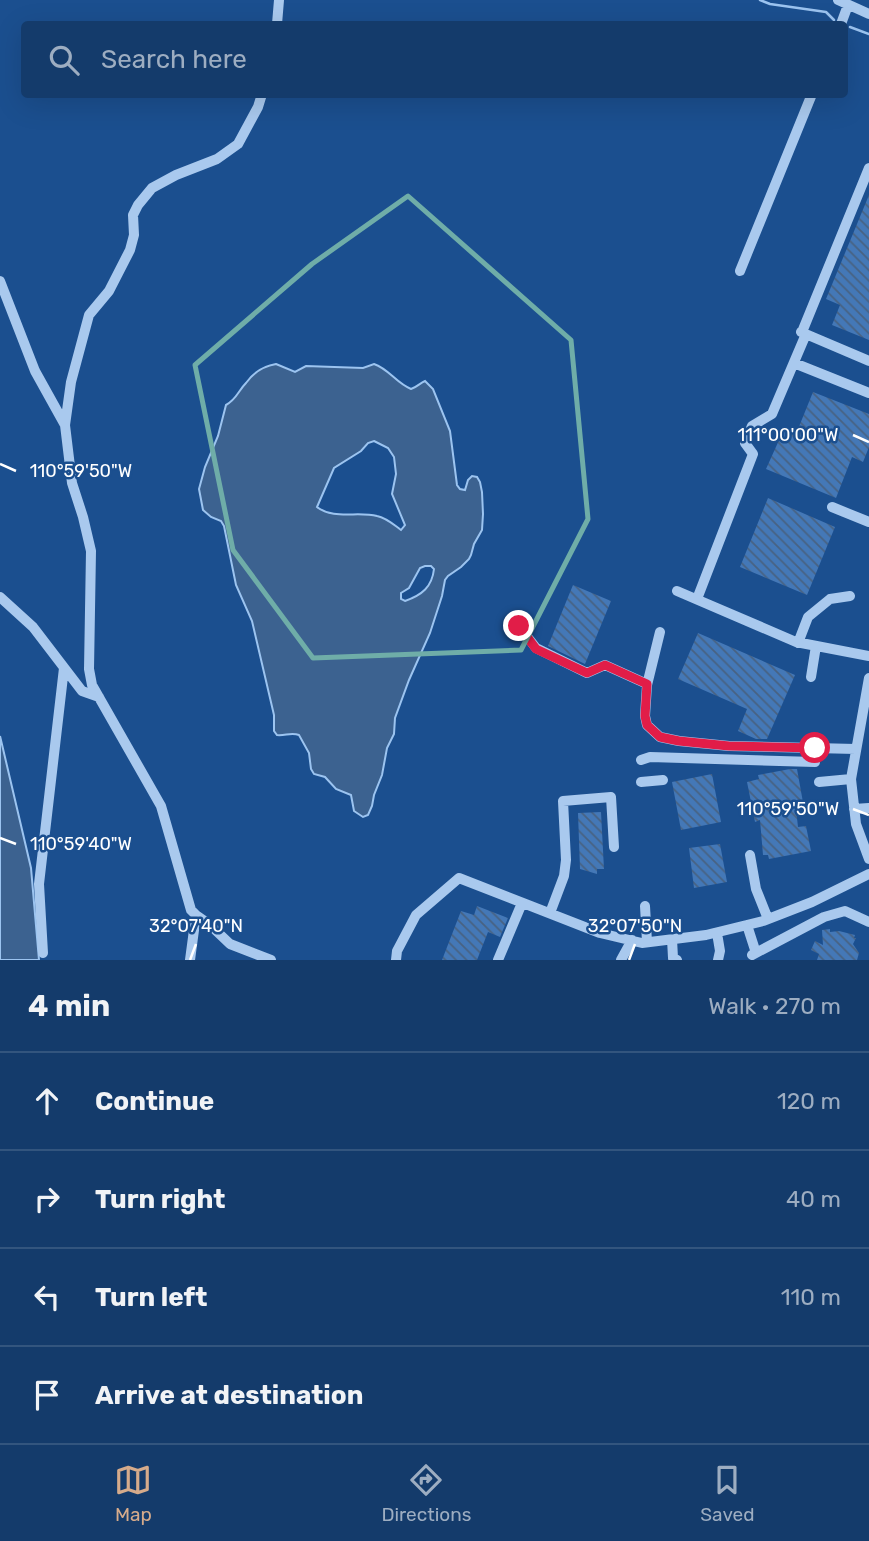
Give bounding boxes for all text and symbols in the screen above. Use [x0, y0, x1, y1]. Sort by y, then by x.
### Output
search box [21, 21, 848, 98]
icon: search [45, 41, 83, 79]
text: Search here [101, 44, 247, 75]
text: 111°00'00"W [738, 424, 838, 446]
text: 110°59'50"W [30, 460, 132, 482]
route end [503, 610, 534, 641]
route start [799, 732, 830, 763]
text: 110°59'50"W [737, 798, 839, 820]
text: 110°59'40"W [30, 833, 132, 855]
text: 32°07'40"N [149, 915, 243, 937]
text: 32°07'50"N [588, 915, 682, 937]
text: 4 min [28, 988, 110, 1024]
text: Walk · 270 m [708, 992, 841, 1020]
icon: ahead [28, 1082, 66, 1120]
text: Continue [95, 1086, 214, 1117]
text: 120 m [777, 1087, 841, 1115]
icon: right [28, 1180, 66, 1218]
text: Turn right [95, 1184, 225, 1215]
text: 40 m [786, 1185, 841, 1213]
icon: left [28, 1278, 66, 1316]
text: Turn left [95, 1282, 207, 1313]
text: 110 m [781, 1283, 841, 1311]
icon: arrive [28, 1376, 66, 1414]
text: Arrive at destination [95, 1380, 363, 1411]
tab: Map [114, 1461, 152, 1526]
tab: Directions [381, 1461, 471, 1526]
tab: Saved [700, 1461, 755, 1526]

